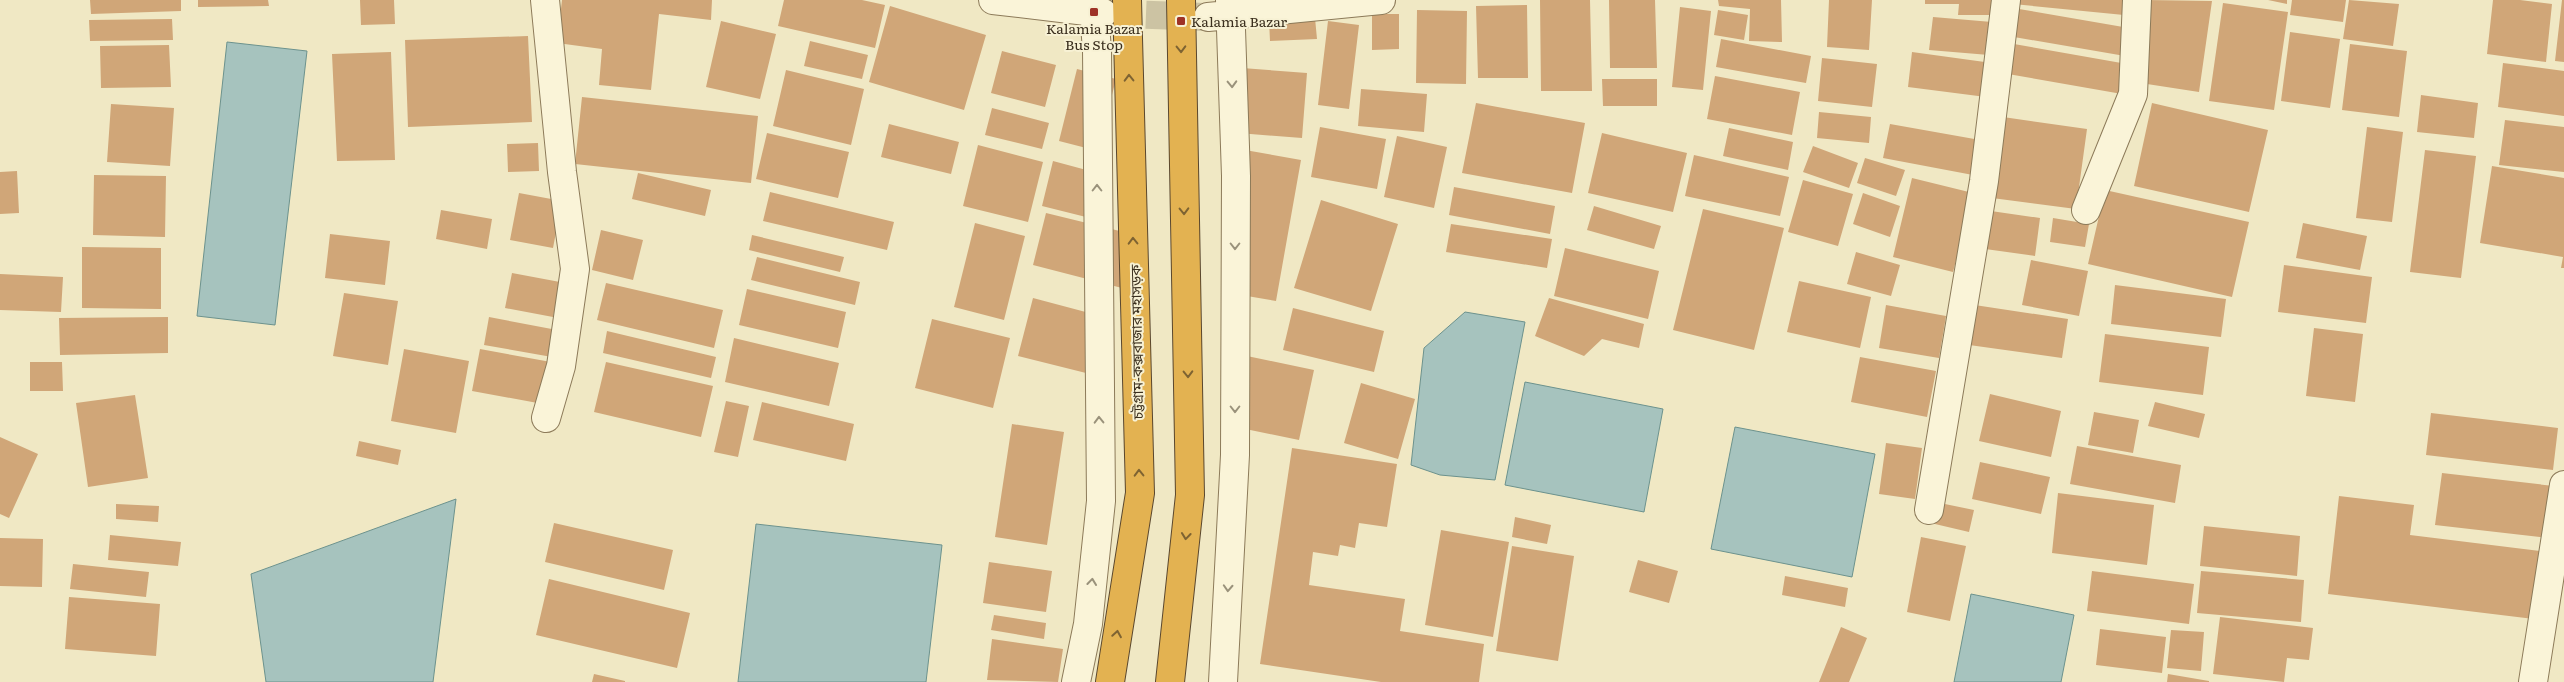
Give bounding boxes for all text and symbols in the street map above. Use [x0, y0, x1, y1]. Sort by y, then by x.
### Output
marker: Kalamia Bazar Bus Stop [1088, 6, 1100, 18]
place label: Kalamia Bazar [1191, 11, 1288, 31]
marker: Kalamia Bazar [1175, 15, 1187, 27]
place label: Kalamia Bazar Bus Stop [1046, 18, 1142, 54]
one-way arrow [1176, 45, 1186, 53]
one-way arrow [1124, 74, 1134, 82]
one-way arrow [1227, 80, 1238, 88]
one-way arrow [1092, 183, 1102, 191]
one-way arrow [1179, 207, 1190, 215]
one-way arrow [1128, 236, 1139, 244]
one-way arrow [1230, 242, 1240, 250]
street label: চট্টগ্রাম-কক্সবাজার মহাসড়ক [1125, 264, 1147, 421]
one-way arrow [1183, 370, 1193, 378]
one-way arrow [1230, 405, 1240, 413]
one-way arrow [1094, 416, 1104, 424]
one-way arrow [1134, 469, 1145, 477]
one-way arrow [1181, 532, 1192, 540]
one-way arrow [1087, 578, 1098, 586]
one-way arrow [1222, 585, 1233, 593]
one-way arrow [1112, 629, 1122, 638]

